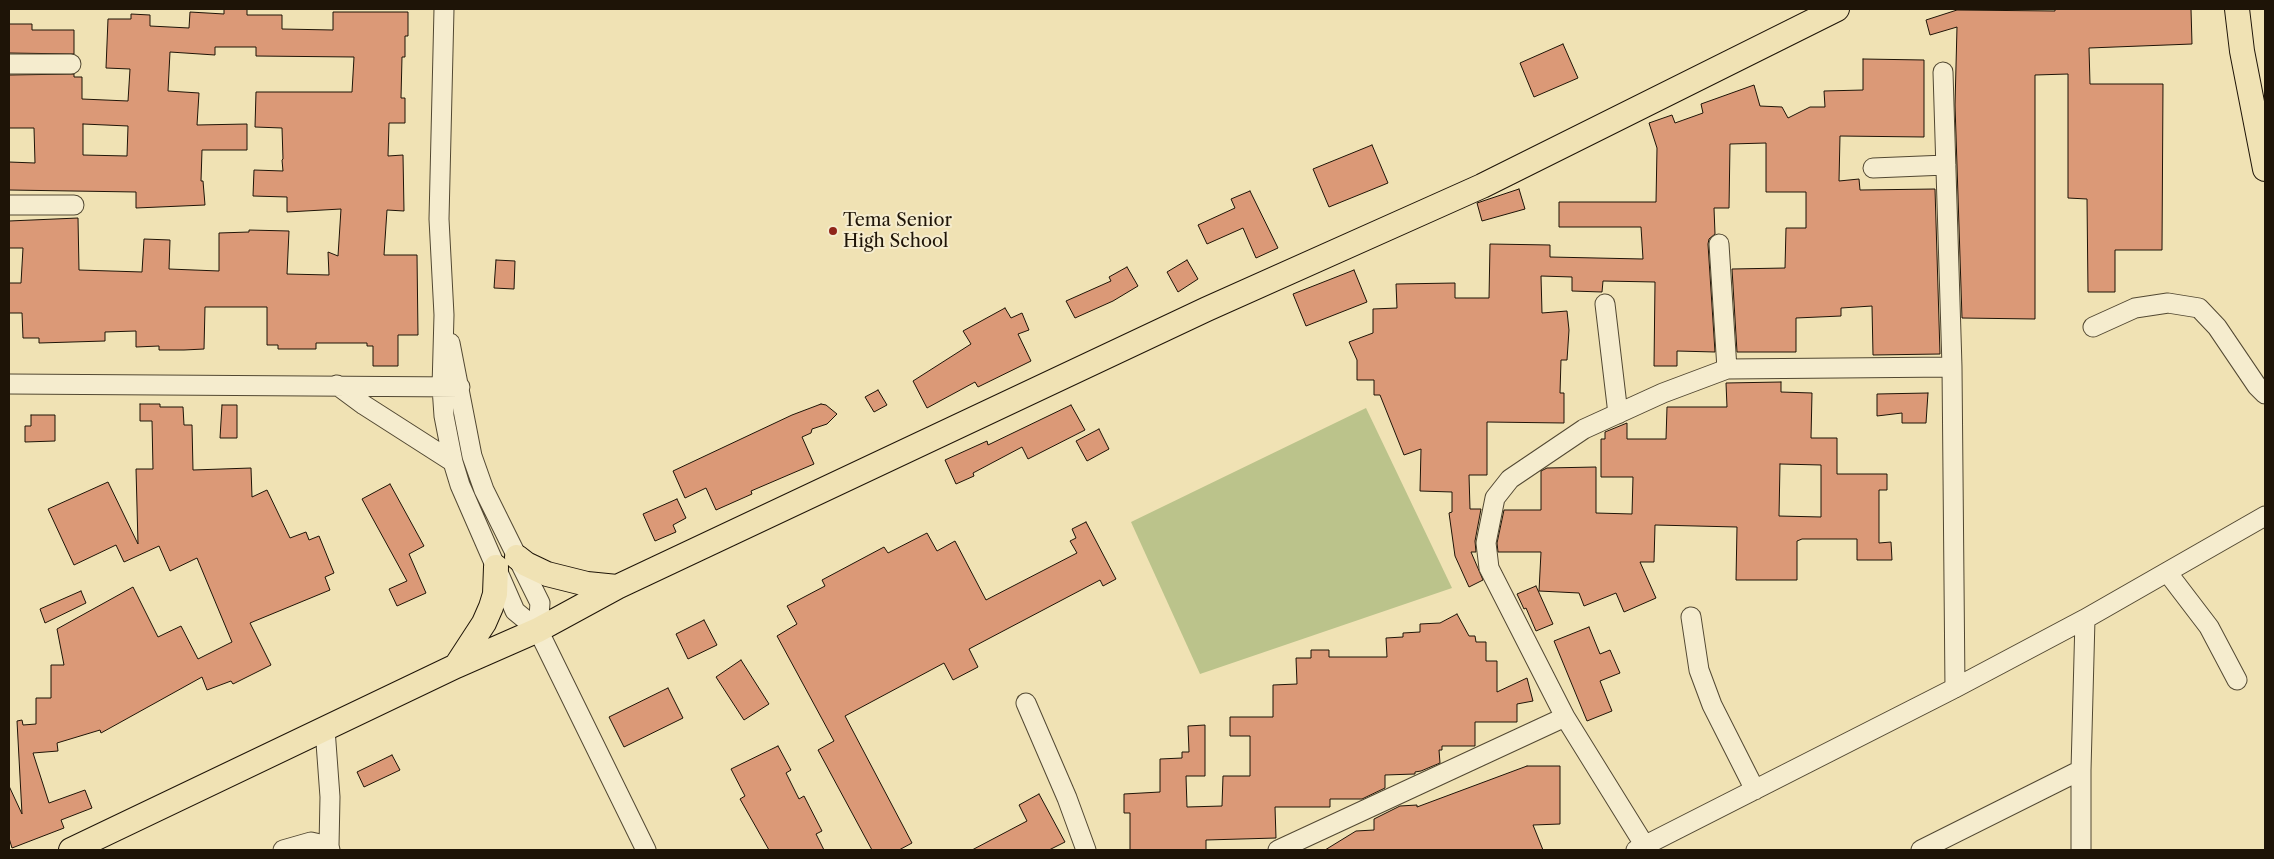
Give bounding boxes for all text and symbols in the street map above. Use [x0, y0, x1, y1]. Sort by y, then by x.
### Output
place label: Tema Senior High School [843, 210, 952, 252]
marker: Tema Senior High School [827, 225, 839, 237]

